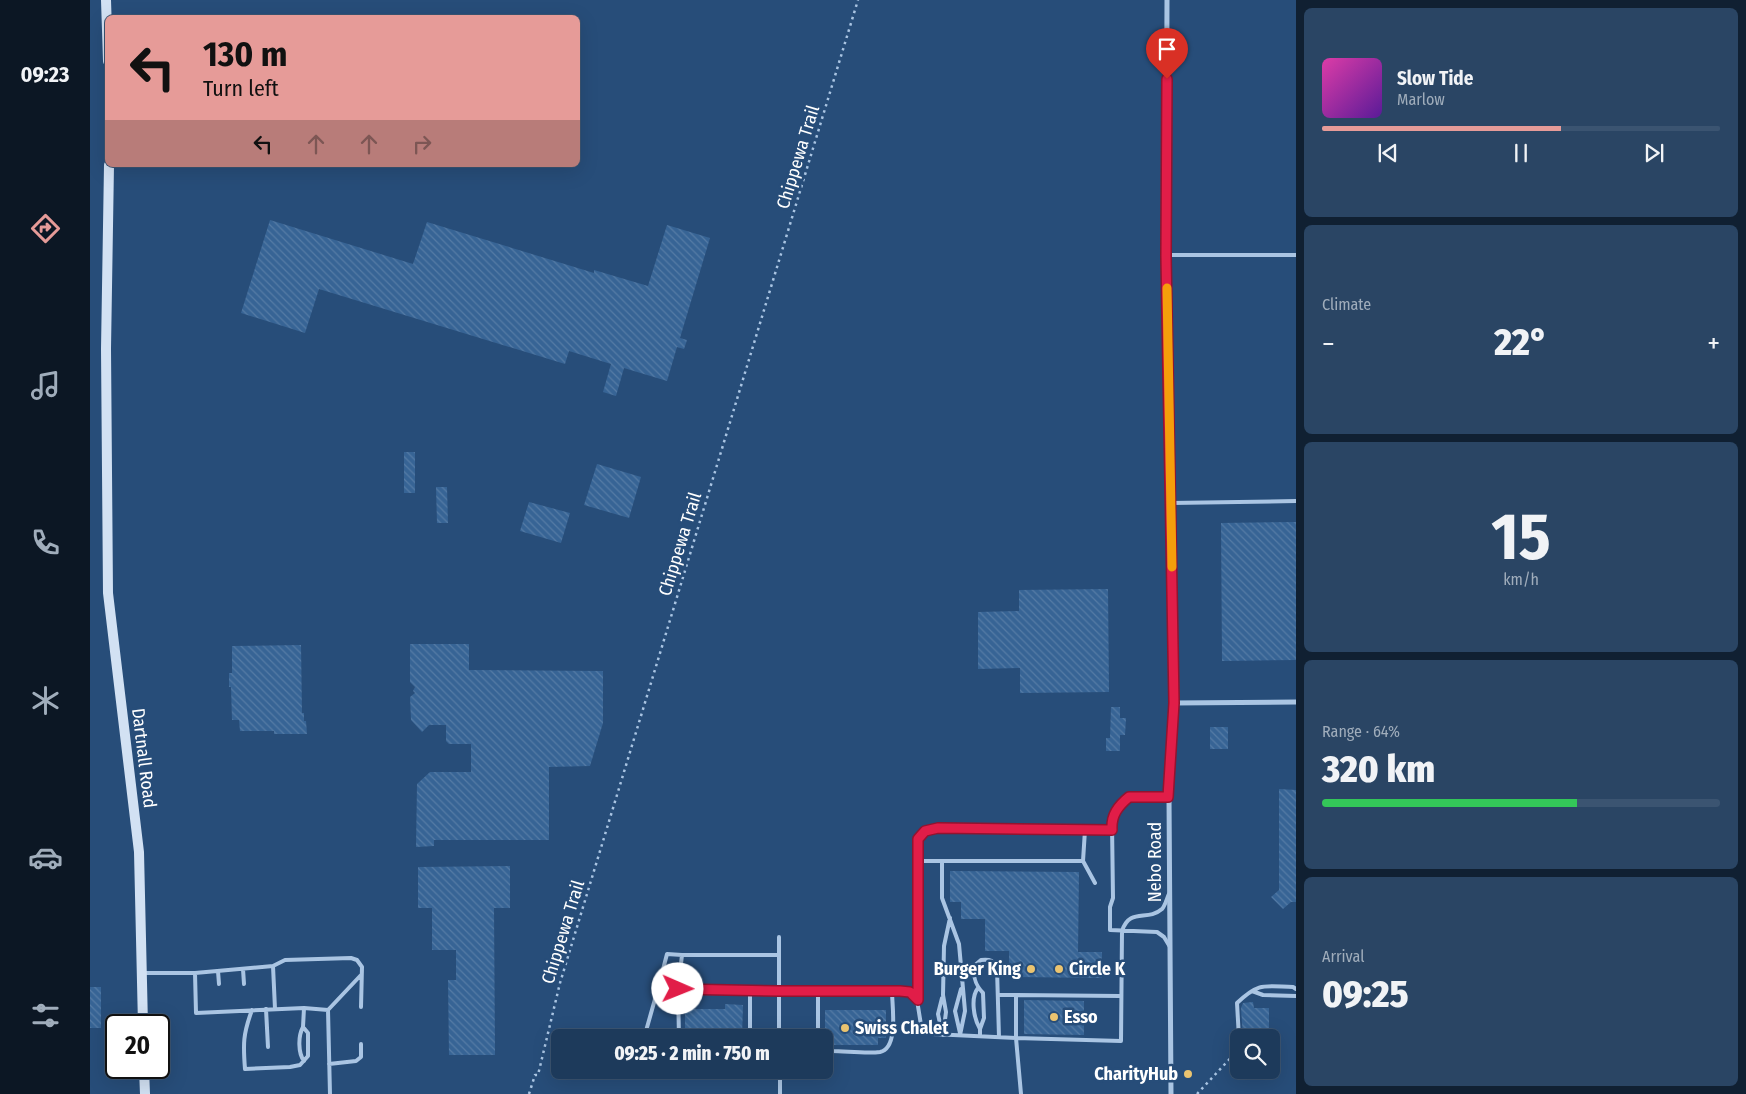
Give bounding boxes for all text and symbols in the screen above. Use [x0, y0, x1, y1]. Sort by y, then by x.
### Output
pin [1146, 28, 1188, 79]
text: 130 m [203, 33, 287, 75]
icon: left [120, 35, 185, 100]
icon: arrive [1153, 35, 1181, 63]
text: 09:23 [21, 61, 69, 88]
text: Slow Tide [1397, 67, 1473, 90]
text: Turn left [203, 75, 279, 102]
text: Marlow [1397, 90, 1445, 109]
street label: Chippewa Trail [772, 102, 824, 212]
icon: left [249, 130, 277, 158]
icon: ahead [302, 130, 330, 158]
icon: ahead [355, 130, 383, 158]
icon: right [408, 130, 436, 158]
icon: previous [1374, 139, 1402, 167]
icon: pause [1507, 139, 1535, 167]
icon: next [1640, 139, 1668, 167]
icon: directions [28, 211, 63, 246]
text: Climate [1322, 295, 1371, 314]
text: 22° [1494, 319, 1548, 365]
text: − [1322, 327, 1335, 360]
text: + [1707, 327, 1720, 360]
icon: music [28, 368, 63, 403]
street label: Chippewa Trail [654, 489, 706, 599]
text: 15 [1491, 498, 1551, 576]
icon: phone [28, 525, 63, 560]
text: km/h [1503, 570, 1539, 589]
icon: climate [28, 683, 63, 718]
street label: Dartnall Road [127, 707, 161, 809]
text: Range · 64% [1322, 722, 1400, 741]
text: 320 km [1322, 746, 1435, 792]
street label: Nebo Road [1144, 822, 1166, 902]
icon: car [28, 840, 63, 875]
street label: Chippewa Trail [537, 877, 589, 987]
text: Arrival [1322, 947, 1364, 966]
place label: Burger King [934, 958, 1021, 980]
place label: Circle K [1069, 958, 1126, 980]
position arrow [651, 962, 703, 1014]
marker: Burger King [1025, 963, 1037, 975]
marker: Circle K [1053, 963, 1065, 975]
text: 09:25 [1322, 971, 1409, 1017]
icon: filters [28, 998, 63, 1033]
place label: Esso [1064, 1006, 1098, 1028]
marker: Esso [1048, 1011, 1060, 1023]
speed limit sign: 20 [105, 1014, 170, 1079]
place label: Swiss Chalet [855, 1017, 949, 1039]
marker: Swiss Chalet [839, 1022, 851, 1034]
map controls [1230, 1029, 1280, 1079]
button: search [1230, 1029, 1280, 1079]
text: 09:25 · 2 min · 750 m [614, 1042, 770, 1065]
place label: CharityHub [1094, 1063, 1178, 1085]
marker: CharityHub [1182, 1068, 1194, 1080]

